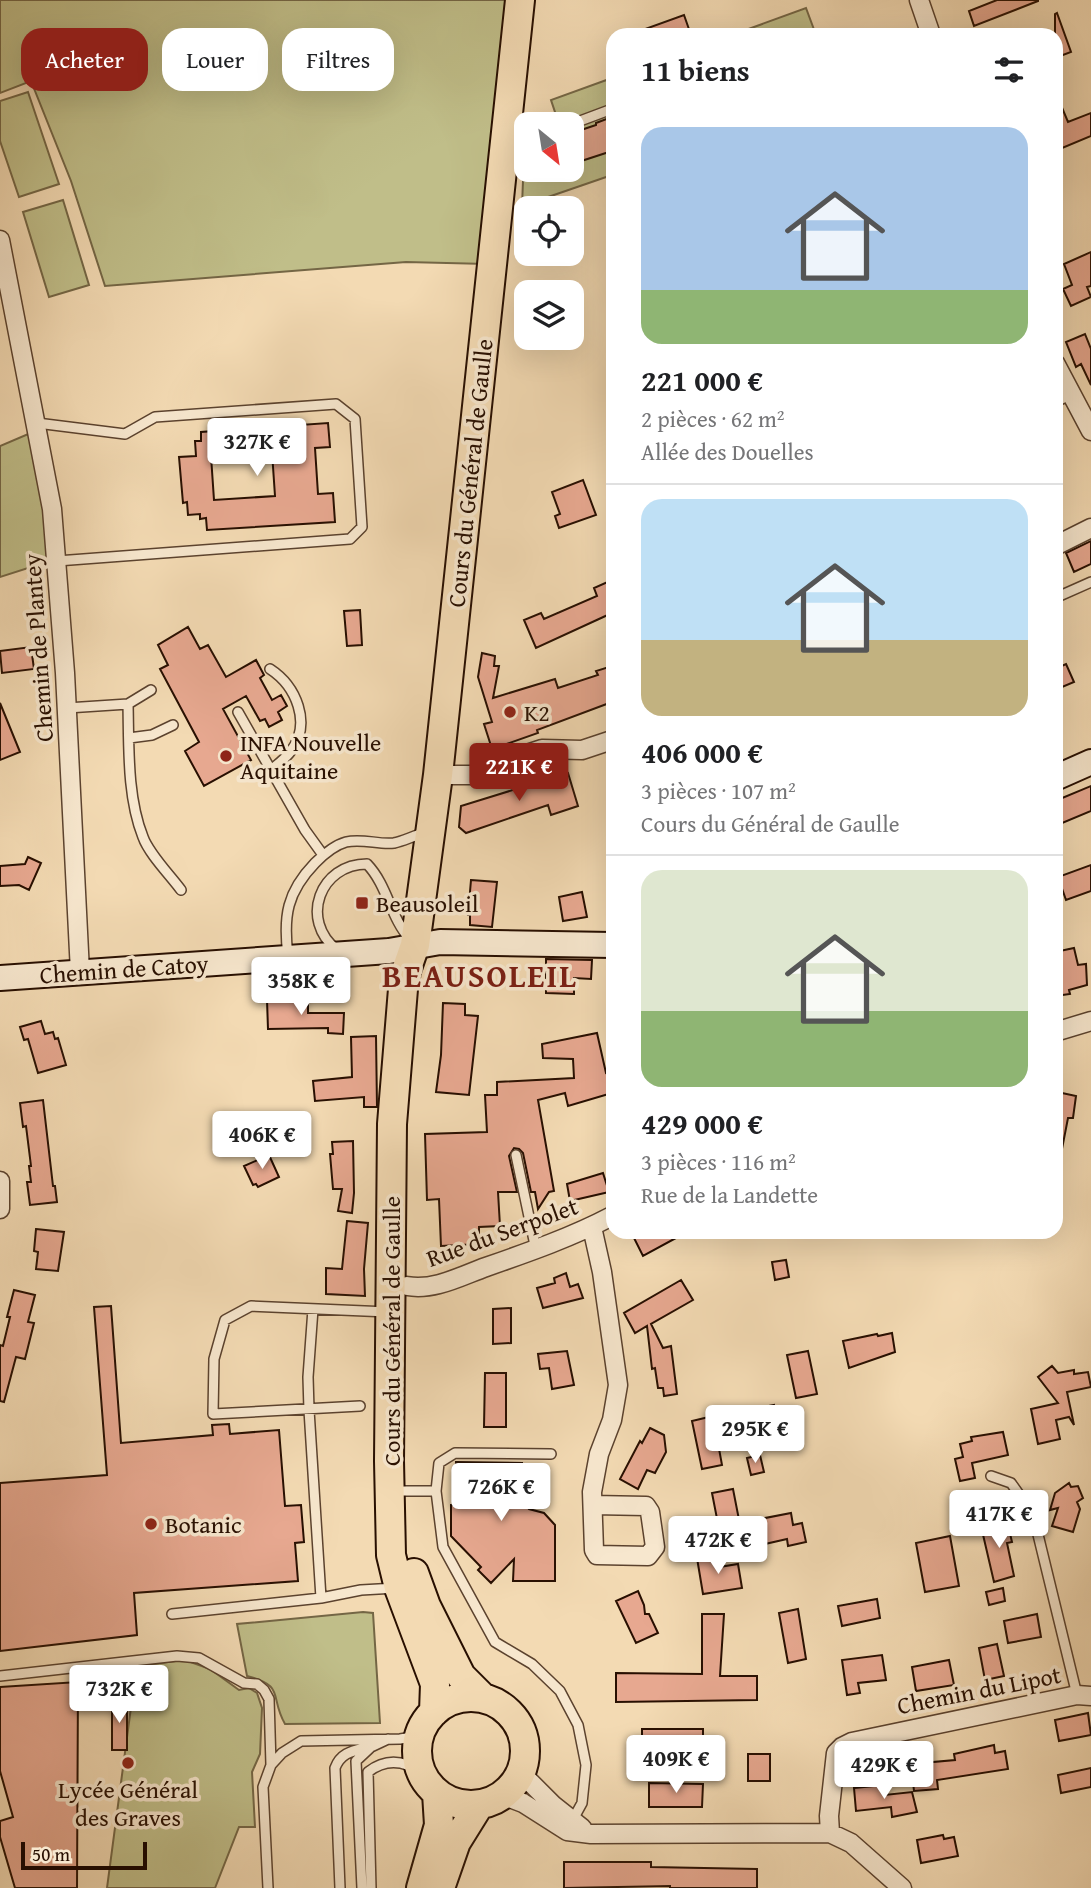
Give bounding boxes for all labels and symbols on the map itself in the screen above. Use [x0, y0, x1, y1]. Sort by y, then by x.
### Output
north arrow [514, 112, 584, 182]
street label: Cours du Général de Gaulle [438, 337, 502, 609]
pin: 327K € [200, 419, 314, 478]
street label: Chemin de Plantey [14, 553, 62, 743]
place label: K2 [524, 695, 550, 730]
marker: K2 [502, 704, 518, 720]
place label: INFA Nouvelle Aquitaine [240, 725, 381, 788]
pin: 221K € [462, 744, 576, 803]
marker: INFA Nouvelle Aquitaine [218, 748, 234, 764]
place label: Beausoleil [376, 886, 479, 921]
marker: Beausoleil [354, 895, 370, 911]
street label: Chemin de Catoy [38, 946, 210, 992]
district label: BEAUSOLEIL [382, 952, 578, 999]
pin: 358K € [244, 958, 358, 1017]
pin: 406K € [205, 1112, 319, 1171]
street label: Rue du Serpolet [421, 1188, 583, 1276]
street label: Cours du Général de Gaulle [374, 1196, 409, 1466]
pin: 295K € [698, 1406, 812, 1465]
pin: 726K € [444, 1464, 558, 1523]
pin: 417K € [942, 1490, 1056, 1550]
place label: Botanic [165, 1507, 242, 1542]
marker: Botanic [143, 1516, 159, 1532]
pin: 472K € [661, 1516, 775, 1576]
street label: Chemin du Lipot [894, 1657, 1064, 1723]
pin: 732K € [62, 1666, 176, 1725]
pin: 409K € [619, 1736, 733, 1795]
pin: 429K € [827, 1742, 941, 1801]
marker: Lycée Général des Graves [120, 1755, 136, 1771]
place label: Lycée Général des Graves [58, 1772, 198, 1835]
scale bar [21, 1839, 147, 1871]

